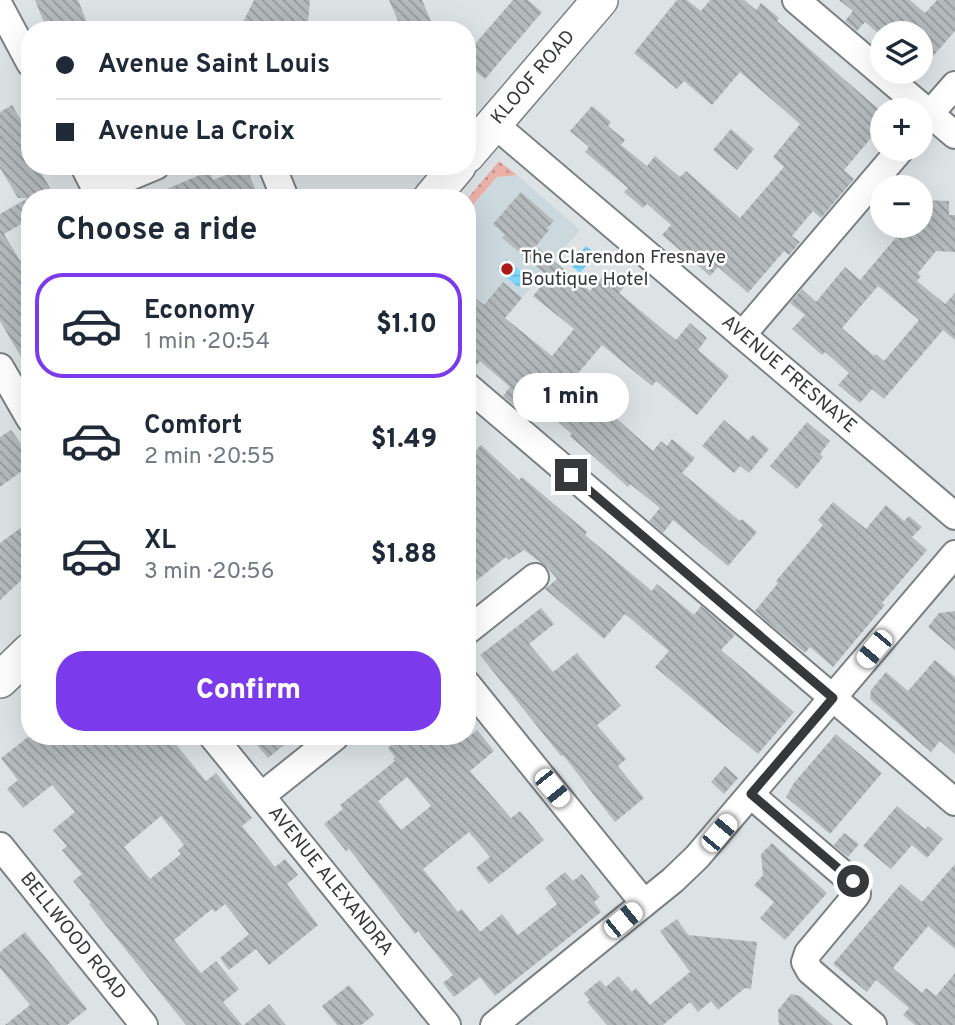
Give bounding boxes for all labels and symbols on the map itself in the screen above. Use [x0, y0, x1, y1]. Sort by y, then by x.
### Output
street label: KLOOF ROAD [486, 25, 581, 130]
place label: The Clarendon Fresnaye Boutique Hotel [521, 246, 726, 292]
marker: The Clarendon Fresnaye Boutique Hotel [499, 261, 515, 277]
street label: AVENUE FRESNAYE [716, 310, 861, 439]
callout: 1 min [513, 374, 629, 422]
route end [555, 459, 587, 491]
car [853, 626, 896, 672]
car [531, 765, 574, 811]
street label: AVENUE ALEXANDRA [262, 802, 398, 961]
car [698, 810, 741, 856]
route start [837, 865, 869, 897]
street label: BELLWOOD ROAD [14, 868, 131, 1005]
car [601, 899, 646, 941]

